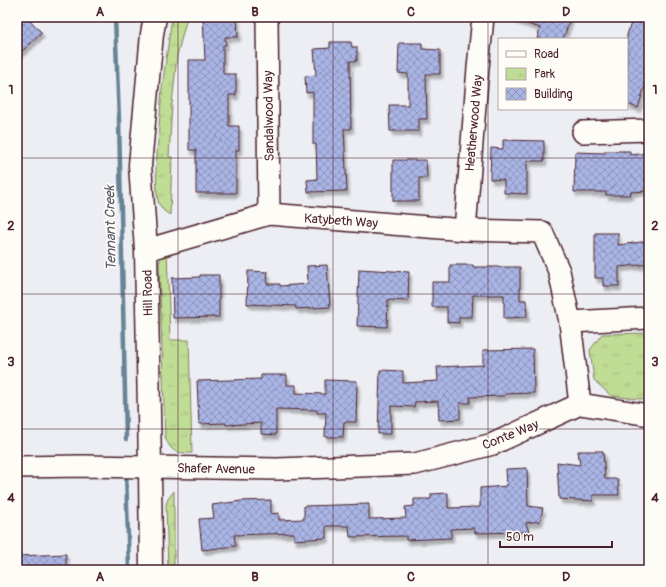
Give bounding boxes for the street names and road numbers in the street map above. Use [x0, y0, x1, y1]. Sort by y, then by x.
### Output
street label: Sandalwood Way [260, 70, 278, 161]
street label: Heatherwood Way [462, 74, 486, 172]
street label: Katybeth Way [303, 210, 379, 232]
street label: Hill Road [140, 270, 156, 316]
street label: Conte Way [480, 416, 541, 453]
street label: Shafer Avenue [177, 460, 256, 478]

